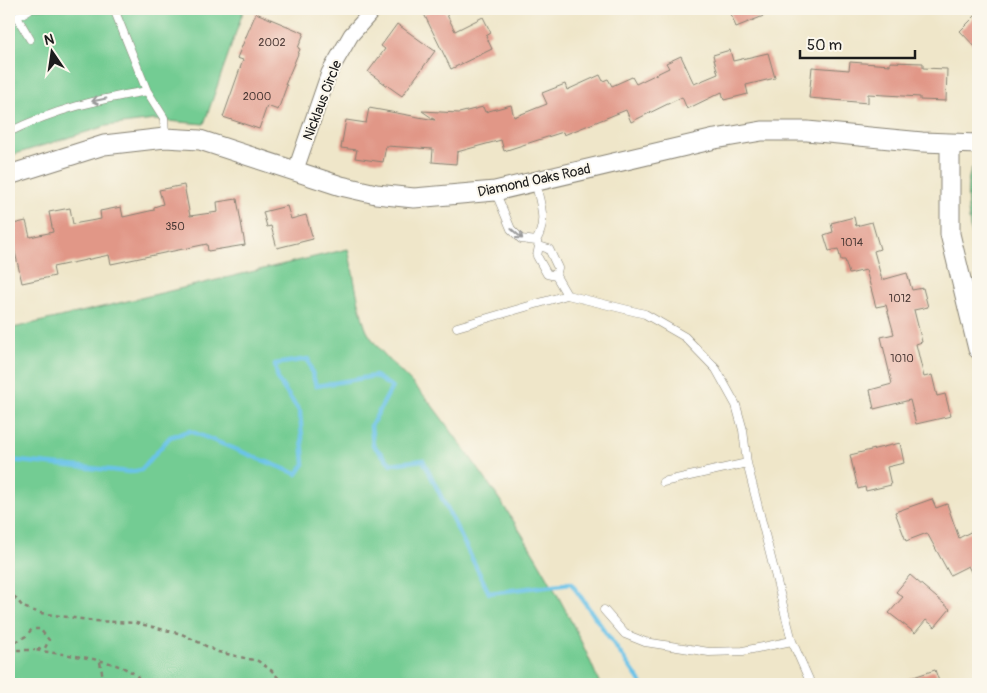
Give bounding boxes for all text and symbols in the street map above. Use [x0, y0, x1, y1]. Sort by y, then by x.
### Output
north arrow [28, 28, 78, 78]
scale bar [800, 28, 914, 60]
text: N [43, 30, 56, 49]
house number: 2002 [258, 36, 286, 49]
text: 50 m [807, 36, 842, 55]
street label: Nicklaus Circle [299, 58, 346, 143]
house number: 2000 [243, 90, 271, 103]
one-way arrow [92, 95, 108, 105]
street label: Diamond Oaks Road [476, 160, 592, 201]
house number: 350 [165, 220, 185, 233]
one-way arrow [510, 228, 523, 239]
house number: 1014 [841, 236, 864, 249]
house number: 1012 [889, 292, 911, 305]
house number: 1010 [890, 352, 914, 365]

